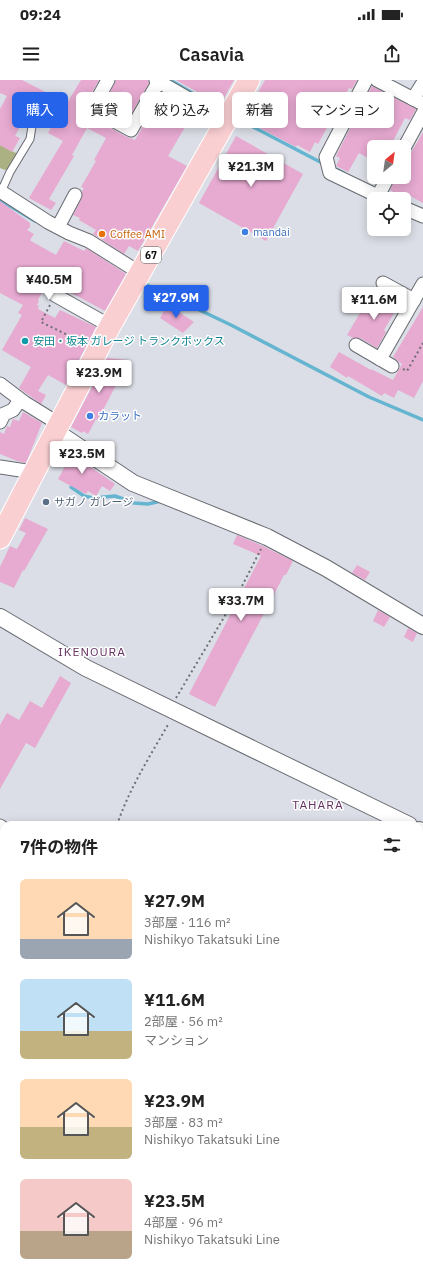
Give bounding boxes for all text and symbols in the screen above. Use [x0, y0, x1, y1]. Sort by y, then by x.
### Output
text: 09:24 [20, 5, 61, 24]
icon: menu [20, 43, 42, 65]
text: Casavia [179, 43, 244, 66]
icon: share [381, 43, 403, 65]
chip: 購入 [12, 92, 68, 128]
chip: 賃貸 [76, 92, 132, 128]
chip: 絞り込み [140, 92, 224, 128]
chip: 新着 [232, 92, 288, 128]
chip: マンション [296, 92, 394, 128]
north arrow [367, 140, 411, 184]
map controls [367, 140, 411, 236]
pin: ¥21.3M [218, 154, 284, 188]
text: ¥21.3M [228, 158, 274, 175]
button: locate [367, 192, 411, 236]
place label: mandai [253, 225, 290, 239]
place label: Coffee AMI [110, 227, 165, 241]
marker: mandai [240, 227, 250, 237]
marker: Coffee AMI [97, 229, 107, 239]
road number: 67 [141, 247, 161, 263]
pin: ¥40.5M [16, 267, 82, 301]
text: ¥40.5M [26, 271, 72, 288]
pin: ¥27.9M [143, 285, 209, 319]
pin: ¥11.6M [341, 287, 407, 321]
text: ¥27.9M [153, 289, 199, 306]
text: ¥11.6M [351, 291, 397, 308]
place label: 安田・坂本 ガレージ トランクボックス [33, 334, 225, 348]
marker: 安田・坂本 ガレージ トランクボックス [20, 336, 30, 346]
pin: ¥23.9M [66, 360, 132, 394]
text: ¥23.9M [76, 364, 122, 381]
place label: カラット [98, 409, 142, 423]
marker: カラット [85, 411, 95, 421]
pin: ¥23.5M [49, 441, 115, 475]
text: ¥23.5M [59, 445, 105, 462]
place label: サガノ ガレージ [54, 495, 133, 509]
marker: サガノ ガレージ [41, 497, 51, 507]
pin: ¥33.7M [208, 588, 274, 622]
text: ¥33.7M [218, 592, 264, 609]
district label: IKENOURA [58, 644, 126, 659]
district label: TAHARA [292, 797, 344, 812]
icon: filters [381, 834, 403, 856]
text: 7件の物件 [20, 836, 98, 858]
text: ¥27.9M [144, 890, 205, 912]
icon: home [52, 895, 100, 943]
text: 3部屋 · 116 m² [144, 914, 231, 931]
text: Nishikyo Takatsuki Line [144, 931, 280, 948]
text: ¥11.6M [144, 989, 205, 1011]
icon: home [52, 995, 100, 1043]
text: 2部屋 · 56 m² [144, 1013, 223, 1030]
text: マンション [144, 1032, 209, 1049]
text: ¥23.9M [144, 1090, 205, 1112]
icon: home [52, 1095, 100, 1143]
text: 3部屋 · 83 m² [144, 1114, 223, 1131]
text: Nishikyo Takatsuki Line [144, 1131, 280, 1148]
text: ¥23.5M [144, 1190, 205, 1212]
icon: home [52, 1195, 100, 1243]
text: 4部屋 · 96 m² [144, 1214, 223, 1231]
text: Nishikyo Takatsuki Line [144, 1231, 280, 1248]

